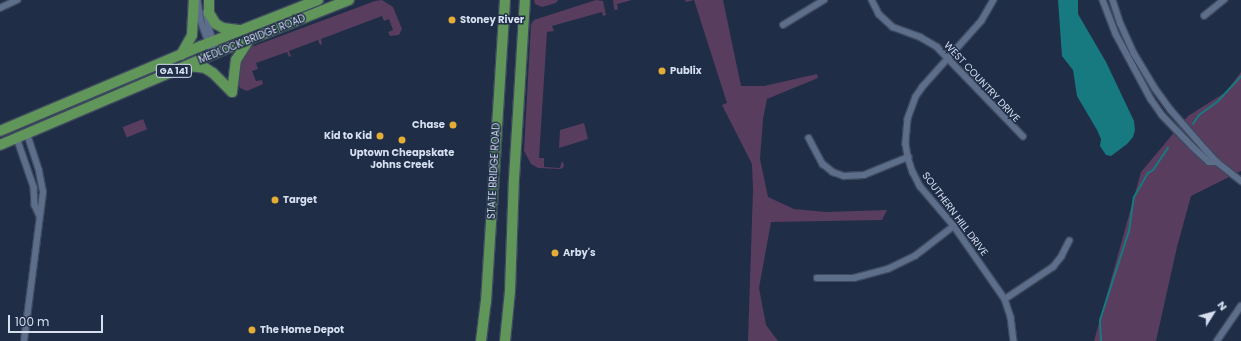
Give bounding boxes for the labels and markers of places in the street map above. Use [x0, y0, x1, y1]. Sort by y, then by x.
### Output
place label: Stoney River [460, 14, 524, 26]
marker: Stoney River [447, 15, 457, 25]
place label: Publix [670, 65, 702, 77]
marker: Publix [657, 66, 667, 76]
place label: Chase [412, 119, 445, 131]
marker: Chase [448, 120, 458, 130]
place label: Kid to Kid [324, 130, 372, 142]
marker: Kid to Kid [375, 131, 385, 141]
marker: Uptown Cheapskate Johns Creek [397, 135, 407, 145]
place label: Uptown Cheapskate Johns Creek [350, 146, 454, 170]
place label: Target [283, 194, 317, 206]
marker: Target [270, 195, 280, 205]
place label: Arby's [563, 247, 596, 259]
marker: Arby's [550, 248, 560, 258]
place label: The Home Depot [260, 324, 344, 336]
marker: The Home Depot [247, 325, 257, 335]

